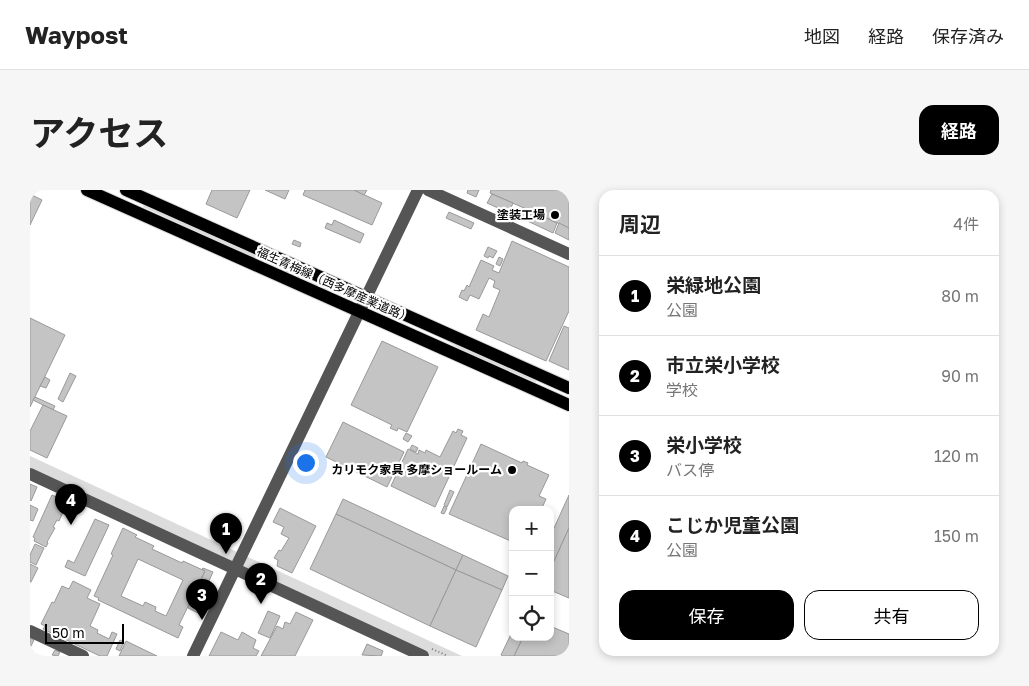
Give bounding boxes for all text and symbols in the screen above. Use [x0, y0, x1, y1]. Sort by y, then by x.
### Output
text: Waypost [25, 20, 128, 49]
text: 地図 [804, 25, 840, 47]
text: 経路 [868, 25, 904, 47]
text: 保存済み [932, 25, 1004, 47]
button: 経路 [919, 105, 999, 155]
text: アクセス [30, 112, 168, 154]
place label: 塗装工場 [497, 207, 545, 222]
marker: 塗装工場 [549, 209, 561, 221]
text: 周辺 [619, 211, 661, 237]
text: 4件 [953, 214, 979, 234]
street label: 福生青梅線（西多摩産業道路） [254, 244, 414, 326]
text: 栄緑地公園 [666, 273, 761, 296]
text: 1 [631, 286, 639, 306]
text: 80 m [941, 286, 979, 306]
text: 公園 [666, 300, 698, 320]
text: 市立栄小学校 [666, 353, 780, 376]
text: 2 [630, 366, 640, 386]
text: 90 m [941, 366, 979, 386]
text: 学校 [666, 380, 698, 400]
text: 栄小学校 [666, 433, 742, 456]
text: 3 [630, 446, 640, 466]
text: 120 m [934, 446, 979, 466]
your location [293, 450, 319, 476]
text: バス停 [666, 460, 714, 480]
place label: カリモク家具 多摩ショールーム [331, 462, 502, 477]
marker: カリモク家具 多摩ショールーム [506, 464, 518, 476]
pin: 4 [55, 484, 87, 525]
map controls [509, 506, 554, 641]
button: + [509, 506, 554, 551]
pin: 1 [210, 513, 242, 554]
text: こじか児童公園 [666, 513, 799, 536]
text: 4 [630, 526, 640, 546]
text: 150 m [934, 526, 979, 546]
text: 公園 [666, 540, 698, 560]
button: − [509, 551, 554, 596]
pin: 2 [245, 563, 277, 604]
pin: 3 [186, 579, 218, 620]
button: 保存 [619, 590, 794, 640]
button: 共有 [804, 590, 979, 640]
button: locate [509, 596, 554, 641]
scale bar [45, 621, 124, 644]
text: 50 m [52, 624, 85, 641]

